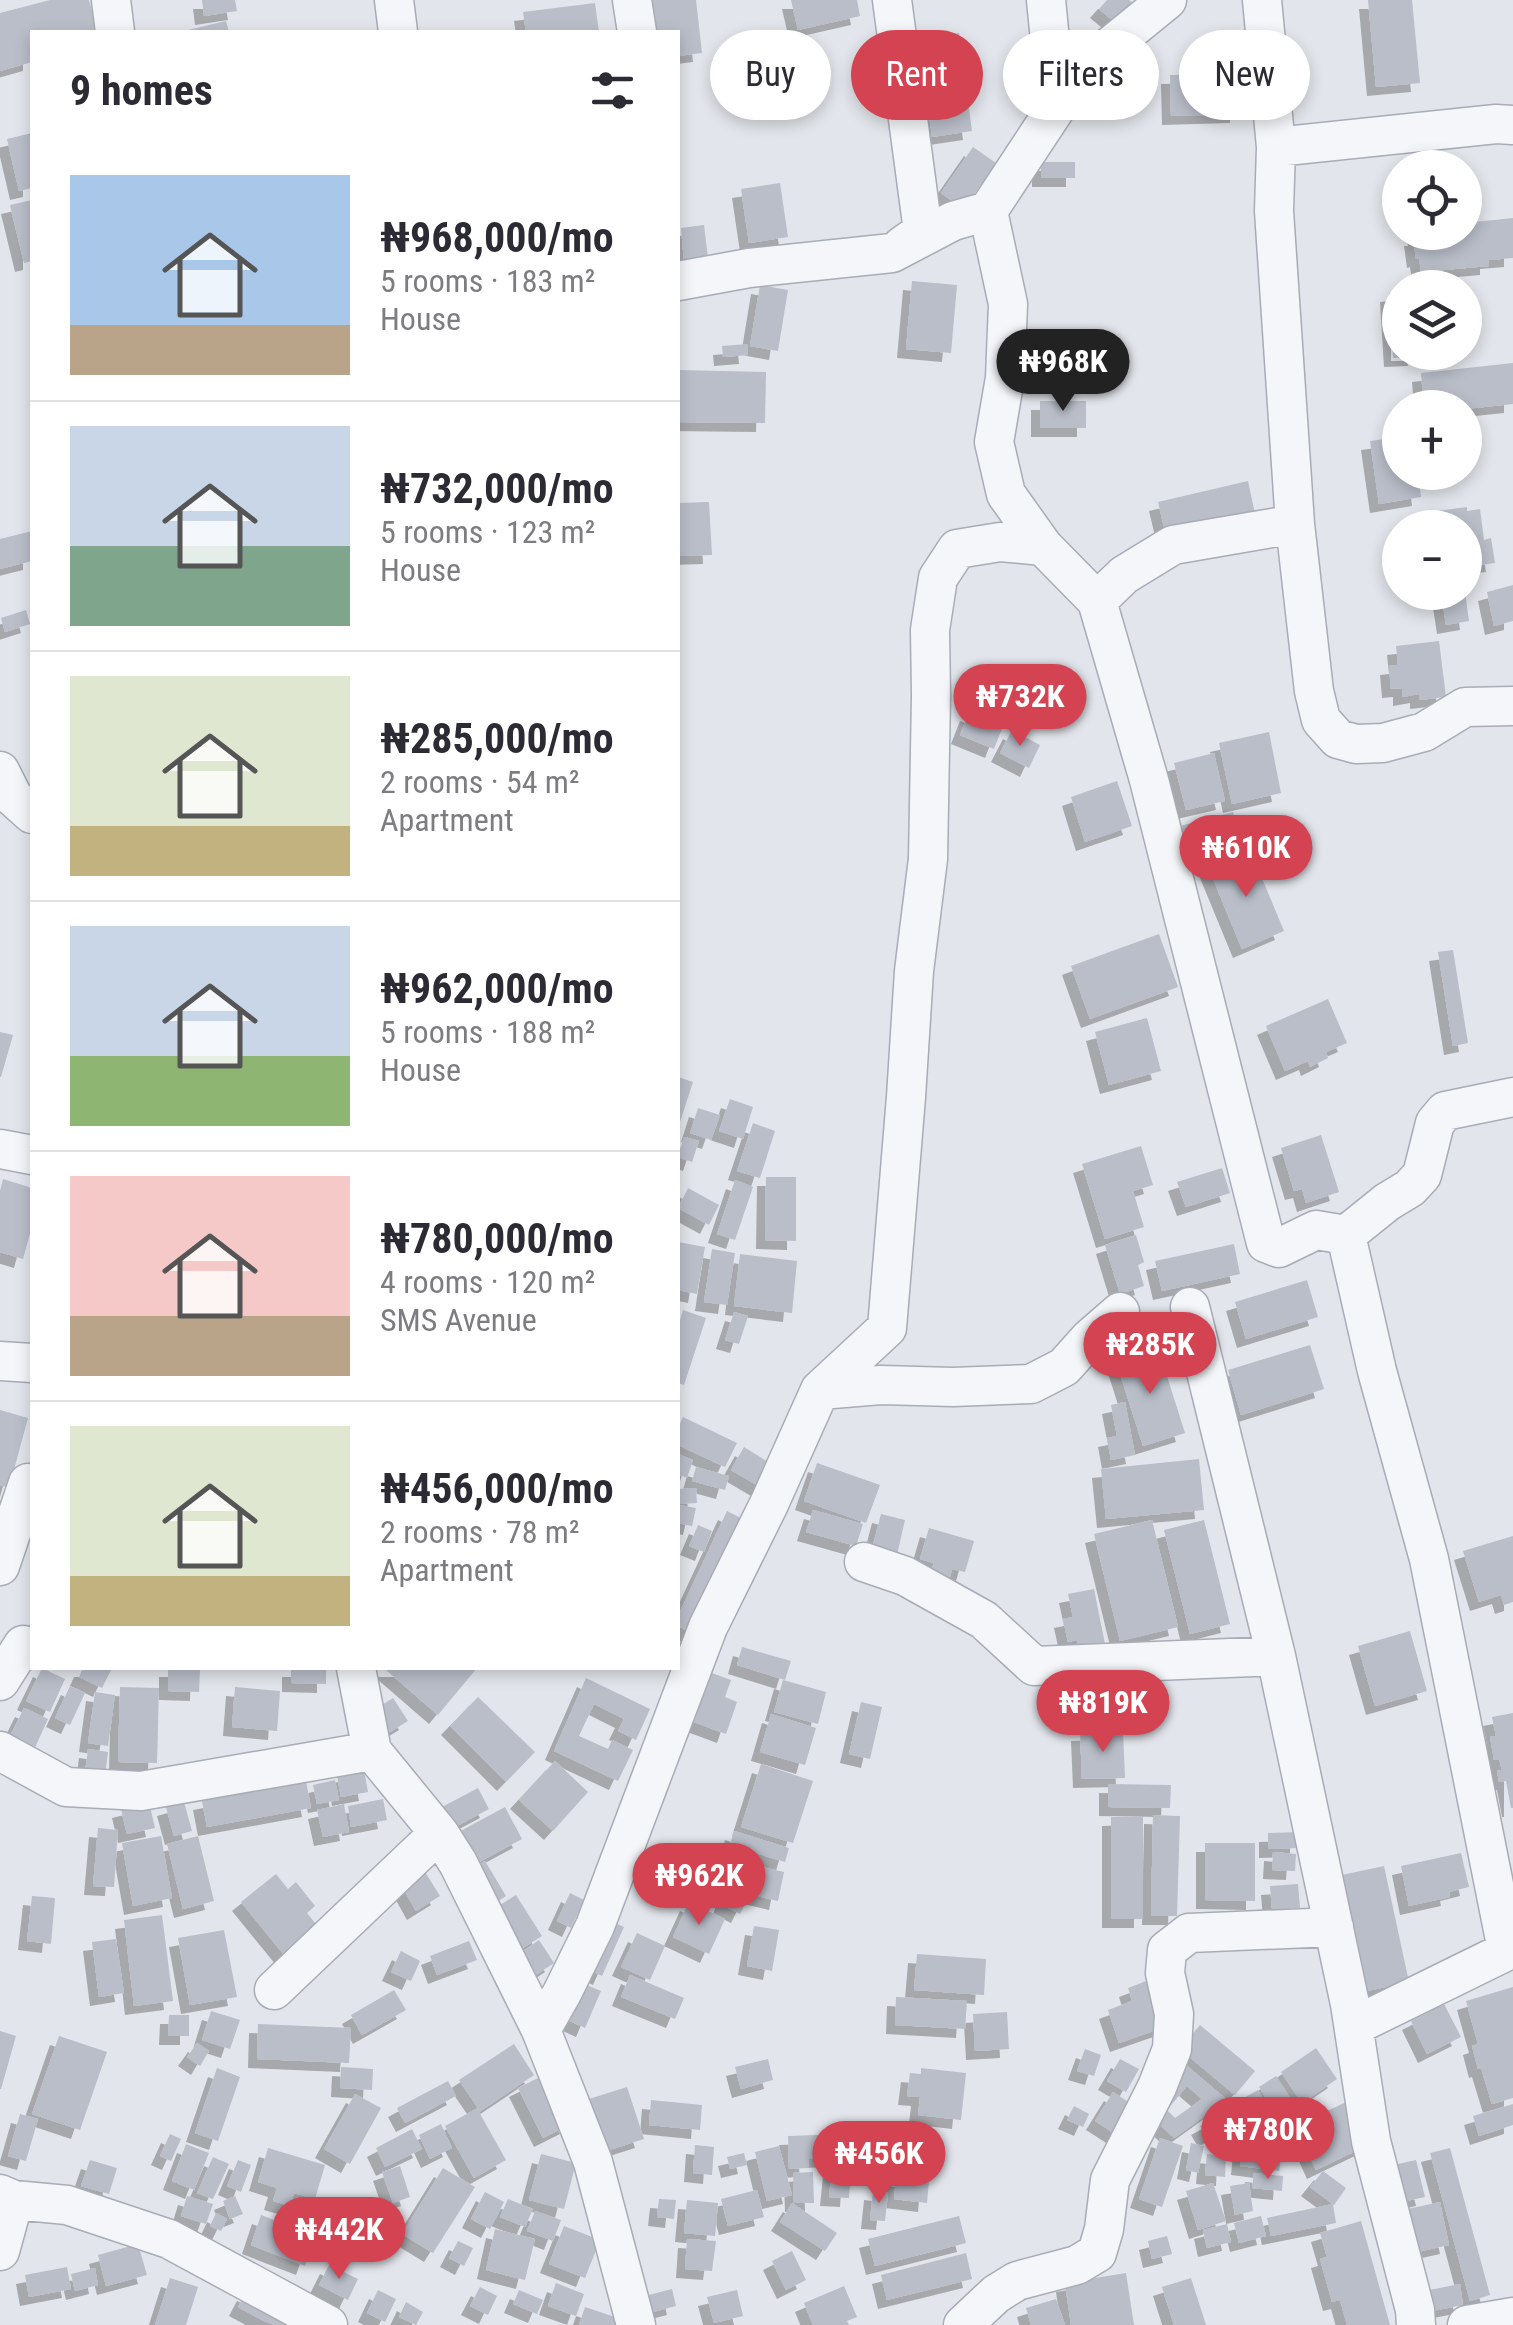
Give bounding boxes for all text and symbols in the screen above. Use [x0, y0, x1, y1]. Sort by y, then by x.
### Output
chip: Buy [710, 30, 831, 120]
chip: Rent [851, 30, 983, 120]
chip: Filters [1003, 30, 1159, 120]
chip: New [1179, 30, 1310, 120]
icon: filters [585, 63, 640, 118]
text: 9 homes [70, 66, 213, 115]
map controls [1382, 150, 1482, 610]
button: locate [1382, 150, 1482, 250]
text: ₦968,000/mo [380, 213, 614, 262]
icon: home [150, 215, 270, 335]
text: 5 rooms · 183 m² [380, 262, 595, 300]
button: layers [1382, 270, 1482, 370]
text: House [380, 300, 461, 338]
pin: ₦968K [993, 329, 1133, 414]
text: ₦968K [1018, 342, 1108, 380]
button: + [1382, 390, 1482, 490]
text: ₦732,000/mo [380, 464, 614, 513]
icon: home [150, 466, 270, 586]
button: − [1382, 510, 1482, 610]
text: 5 rooms · 123 m² [380, 513, 595, 551]
text: House [380, 551, 461, 589]
pin: ₦732K [950, 664, 1090, 749]
text: ₦732K [975, 677, 1065, 715]
text: ₦285,000/mo [380, 714, 614, 763]
icon: home [150, 716, 270, 836]
text: 2 rooms · 54 m² [380, 763, 579, 801]
text: Apartment [380, 801, 514, 839]
pin: ₦610K [1176, 815, 1316, 900]
text: ₦610K [1201, 828, 1291, 866]
text: ₦962,000/mo [380, 964, 614, 1013]
icon: home [150, 966, 270, 1086]
text: 5 rooms · 188 m² [380, 1013, 595, 1051]
text: House [380, 1051, 461, 1089]
text: ₦780,000/mo [380, 1214, 614, 1263]
icon: home [150, 1216, 270, 1336]
text: 4 rooms · 120 m² [380, 1263, 595, 1301]
text: SMS Avenue [380, 1301, 537, 1339]
pin: ₦285K [1080, 1312, 1220, 1397]
text: ₦285K [1105, 1325, 1195, 1363]
text: ₦456,000/mo [380, 1464, 614, 1513]
icon: home [150, 1466, 270, 1586]
text: 2 rooms · 78 m² [380, 1513, 579, 1551]
text: Apartment [380, 1551, 514, 1589]
pin: ₦819K [1033, 1670, 1173, 1755]
text: ₦819K [1058, 1683, 1148, 1721]
pin: ₦962K [629, 1843, 769, 1928]
text: ₦962K [654, 1856, 744, 1894]
pin: ₦780K [1198, 2097, 1338, 2182]
text: ₦780K [1223, 2110, 1313, 2148]
pin: ₦456K [809, 2121, 949, 2206]
text: ₦456K [834, 2134, 924, 2172]
pin: ₦442K [269, 2197, 409, 2282]
text: ₦442K [294, 2210, 384, 2248]

